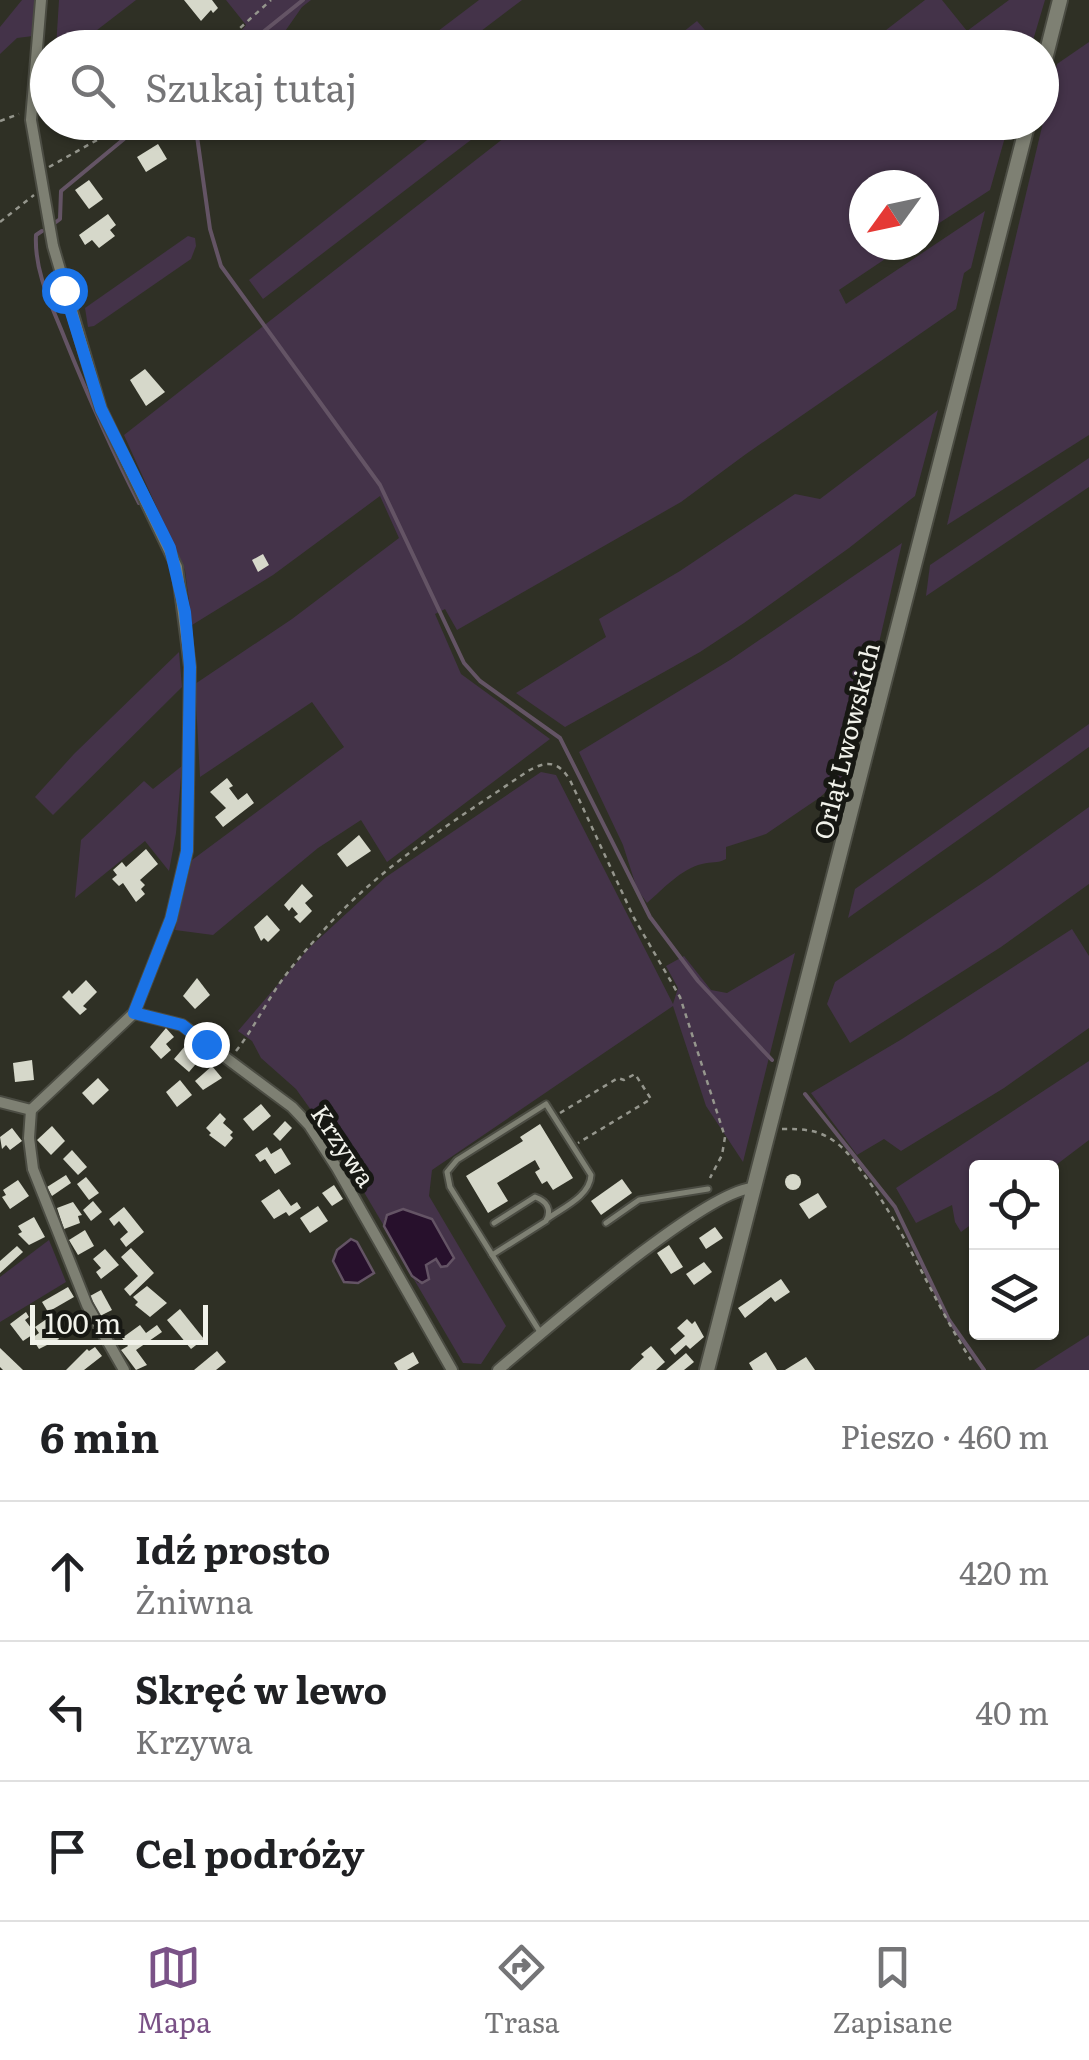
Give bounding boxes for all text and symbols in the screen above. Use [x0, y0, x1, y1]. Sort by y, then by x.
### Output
search box [30, 30, 1059, 140]
text: Szukaj tutaj [145, 57, 357, 114]
icon: search [65, 58, 120, 113]
north arrow [849, 170, 939, 260]
route start [42, 268, 88, 314]
street label: Orląt Lwowskich [803, 638, 888, 843]
route end [184, 1022, 230, 1068]
street label: Krzywa [303, 1097, 386, 1194]
map controls [969, 1160, 1059, 1340]
button: locate [969, 1160, 1059, 1250]
button: layers [969, 1250, 1059, 1340]
scale bar [30, 1300, 208, 1344]
text: 100 m [45, 1301, 122, 1343]
text: 6 min [40, 1404, 159, 1466]
text: Pieszo · 460 m [840, 1411, 1049, 1459]
text: Idź prosto [135, 1519, 331, 1576]
icon: ahead [40, 1544, 95, 1599]
text: 420 m [959, 1547, 1049, 1595]
text: Żniwna [135, 1576, 253, 1624]
text: Skręć w lewo [135, 1659, 387, 1716]
icon: left [40, 1684, 95, 1739]
text: 40 m [975, 1687, 1049, 1735]
text: Krzywa [135, 1716, 253, 1764]
text: Cel podróży [135, 1823, 365, 1880]
icon: arrive [40, 1824, 95, 1879]
tab: Mapa [136, 1940, 211, 2042]
tab: Trasa [484, 1940, 560, 2042]
tab: Zapisane [832, 1940, 953, 2042]

